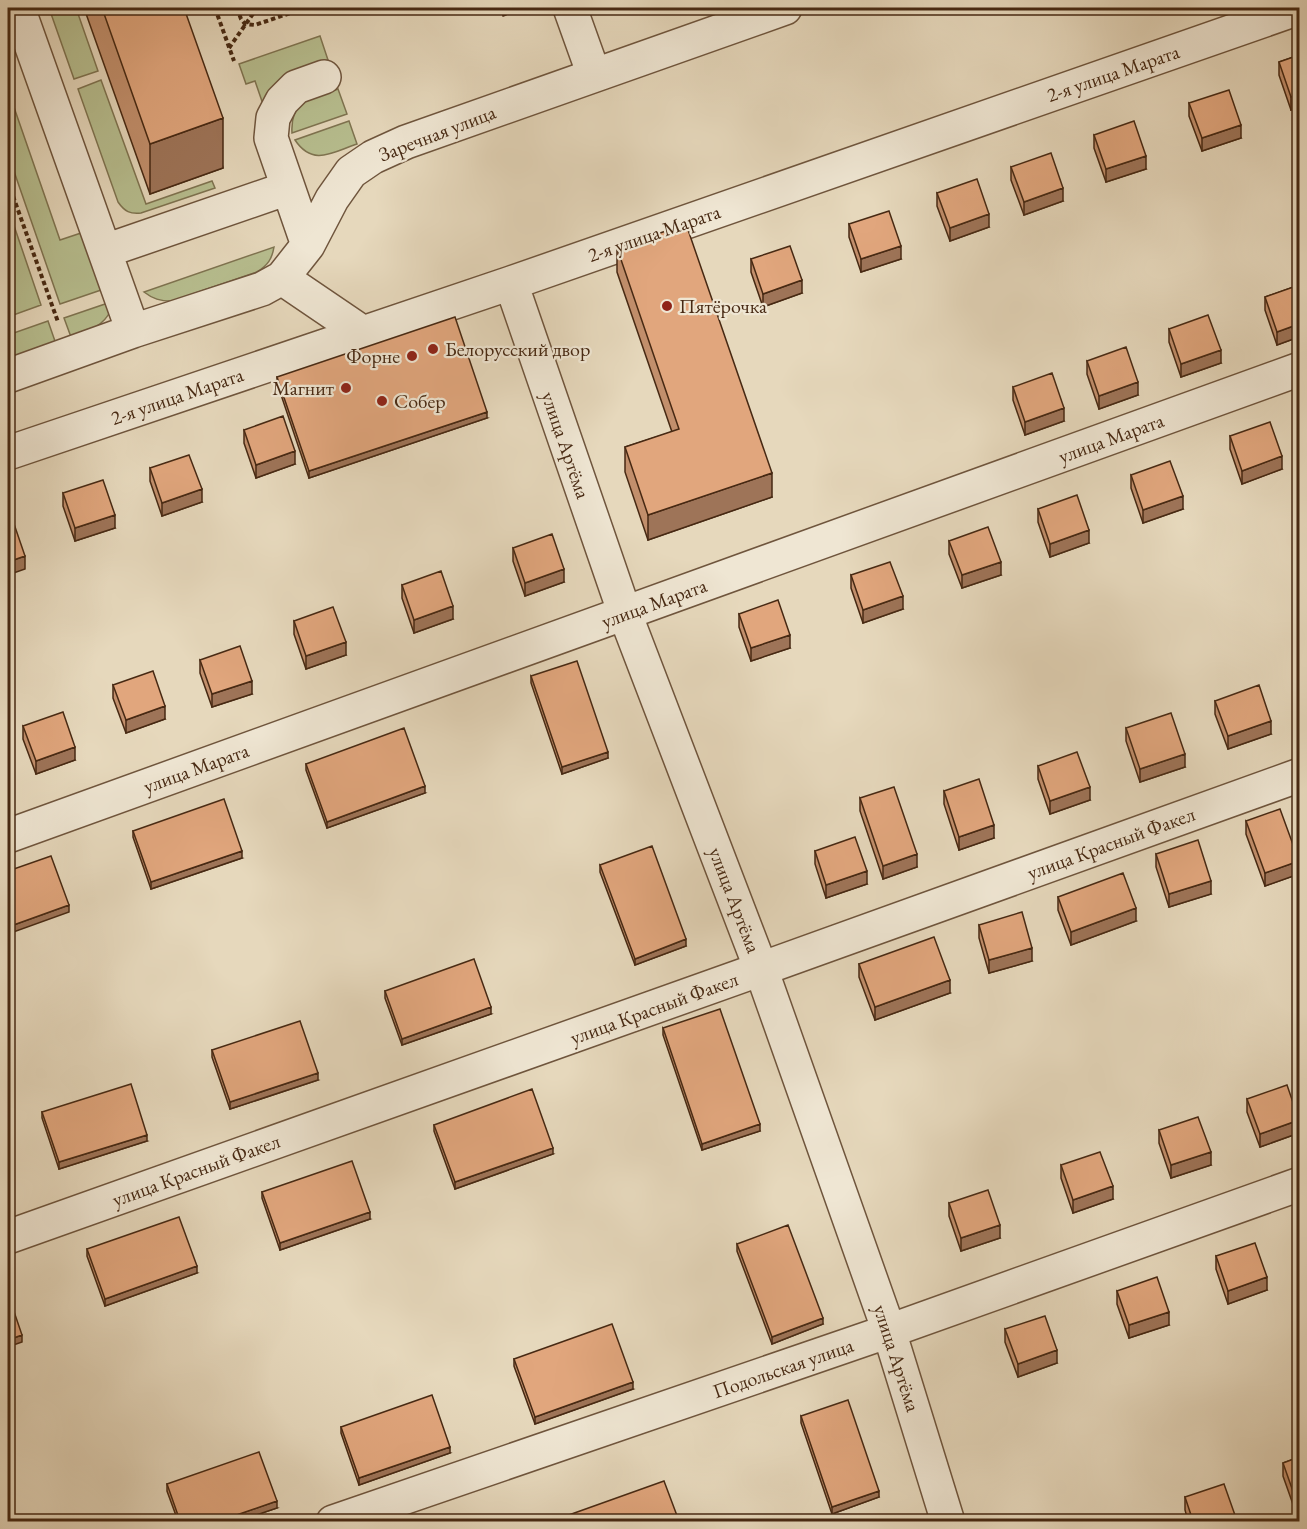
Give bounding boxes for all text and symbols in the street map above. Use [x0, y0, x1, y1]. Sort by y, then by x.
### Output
street label: 2-я улица Марата [1043, 38, 1183, 108]
street label: Заречная улица [375, 99, 499, 167]
street label: 2-я улица Марата [584, 198, 724, 268]
place label: Пятёрочка [679, 293, 767, 319]
marker: Пятёрочка [660, 299, 674, 313]
place label: Белорусский двор [445, 336, 590, 362]
marker: Белорусский двор [426, 342, 440, 356]
place label: Форне [346, 343, 400, 369]
marker: Форне [405, 349, 419, 363]
street label: 2-я улица Марата [107, 361, 247, 431]
place label: Магнит [272, 375, 334, 401]
marker: Магнит [339, 381, 353, 395]
place label: Собер [394, 388, 446, 414]
street label: улица Артёма [536, 388, 596, 502]
marker: Собер [375, 394, 389, 408]
street label: улица Марата [1055, 407, 1167, 469]
street label: улица Марата [598, 572, 710, 634]
street label: улица Марата [140, 737, 252, 799]
street label: улица Красный Факел [1024, 800, 1199, 885]
street label: улица Артёма [703, 843, 767, 957]
street label: улица Красный Факел [567, 965, 742, 1050]
street label: улица Красный Факел [109, 1127, 284, 1212]
street label: улица Артёма [867, 1301, 927, 1415]
street label: Подольская улица [709, 1332, 857, 1404]

